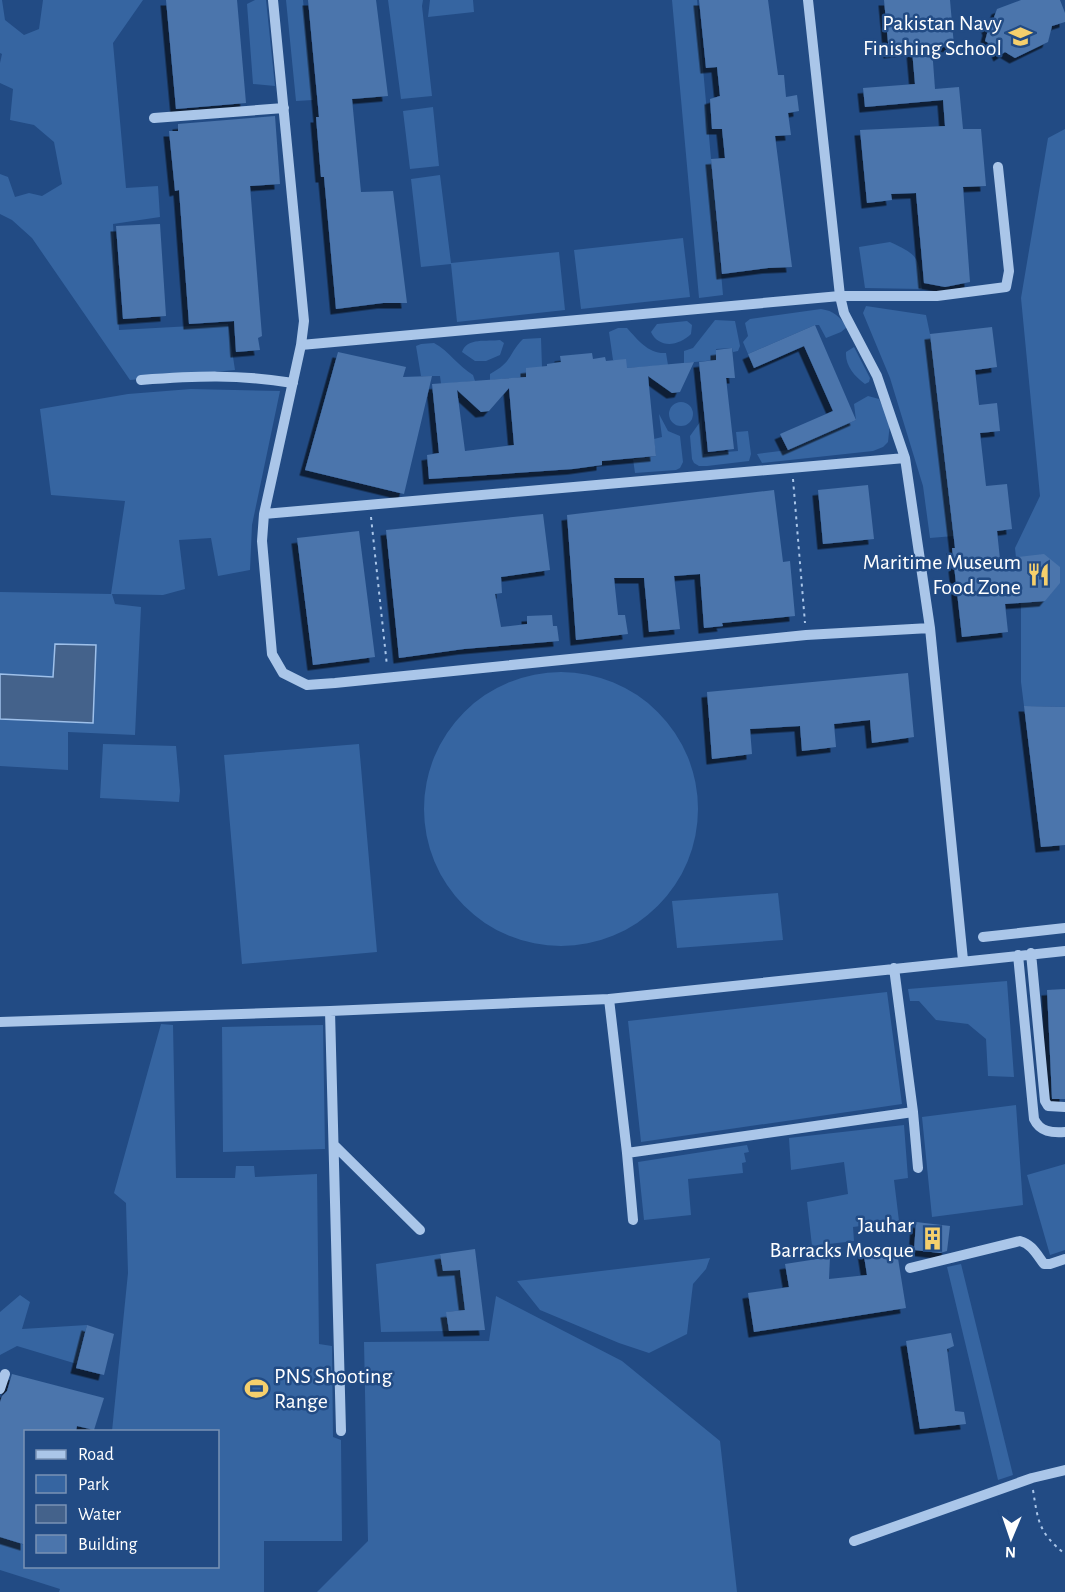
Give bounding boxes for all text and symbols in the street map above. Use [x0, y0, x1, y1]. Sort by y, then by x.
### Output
place label: Pakistan Navy Finishing School [863, 12, 1003, 59]
school or university icon: Pakistan Navy Finishing School [1007, 23, 1033, 49]
place label: Maritime Museum Food Zone [863, 551, 1021, 598]
restaurant icon: Maritime Museum Food Zone [1026, 562, 1052, 588]
place label: Jauhar Barracks Mosque [769, 1214, 914, 1261]
building icon: Jauhar Barracks Mosque [919, 1225, 945, 1251]
place label: PNS Shooting Range [274, 1365, 392, 1412]
sports icon: PNS Shooting Range [243, 1376, 269, 1402]
legend [24, 1430, 219, 1568]
text: Road [78, 1446, 114, 1464]
text: Park [78, 1476, 110, 1494]
text: Water [78, 1506, 121, 1524]
north arrow [981, 1508, 1041, 1568]
text: Building [78, 1536, 138, 1554]
text: N [1005, 1544, 1016, 1560]

